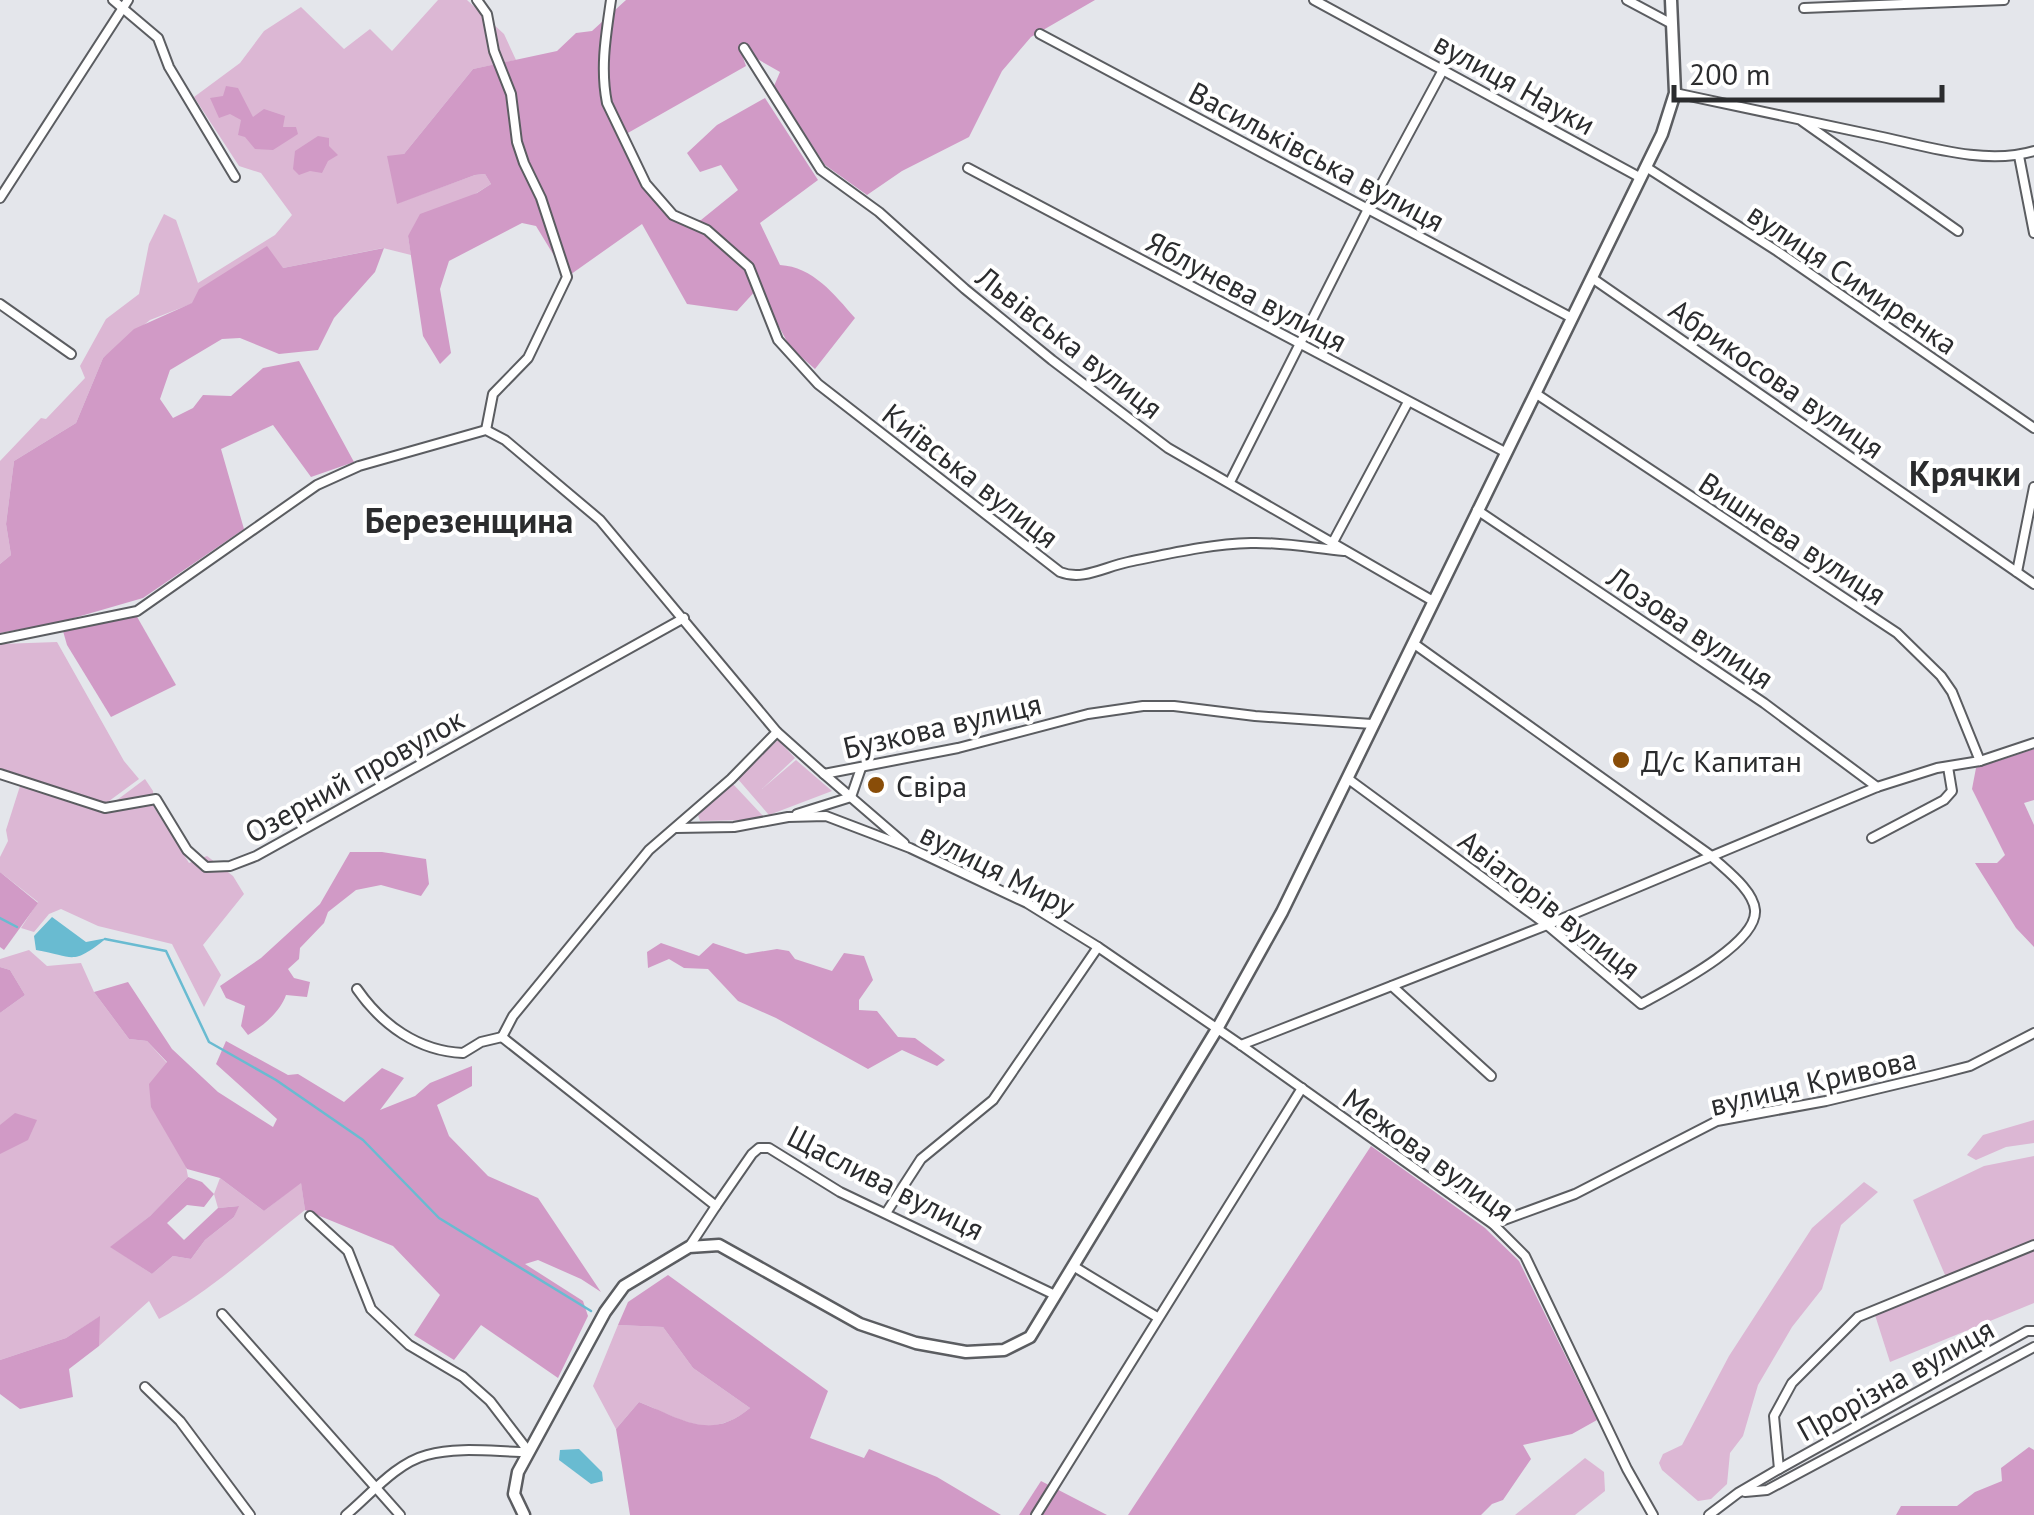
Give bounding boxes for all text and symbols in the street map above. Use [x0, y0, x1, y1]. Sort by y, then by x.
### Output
street label: вулиця Науки [1428, 23, 1602, 143]
scale bar [1674, 40, 1942, 102]
text: 200 m [1689, 54, 1770, 93]
street label: Васильківська вулиця [1182, 72, 1452, 240]
street label: вулиця Симиренка [1741, 193, 1965, 363]
street label: Яблунева вулиця [1140, 222, 1354, 360]
street label: Львівська вулиця [968, 256, 1171, 427]
street label: Абрикосова вулиця [1662, 289, 1892, 467]
street label: Київська вулиця [875, 394, 1067, 556]
district label: Крячки [1909, 450, 2021, 496]
street label: Вишнева вулиця [1692, 463, 1894, 613]
district label: Березенщина [365, 497, 573, 543]
street label: Лозова вулиця [1599, 556, 1782, 697]
street label: Бузкова вулиця [839, 683, 1045, 767]
street label: Озерний провулок [238, 698, 471, 851]
place label: Д/с Капитан [1641, 741, 1802, 780]
marker: Д/с Капитан [1610, 749, 1632, 771]
place label: Свіра [896, 766, 967, 805]
marker: Свіра [865, 774, 887, 796]
street label: вулиця Миру [914, 813, 1082, 925]
street label: Авіаторів вулиця [1451, 821, 1649, 987]
street label: вулиця Кривова [1706, 1038, 1920, 1124]
street label: Межова вулиця [1335, 1079, 1523, 1229]
street label: Щаслива вулиця [781, 1116, 991, 1248]
street label: Прорізна вулиця [1790, 1309, 2000, 1449]

